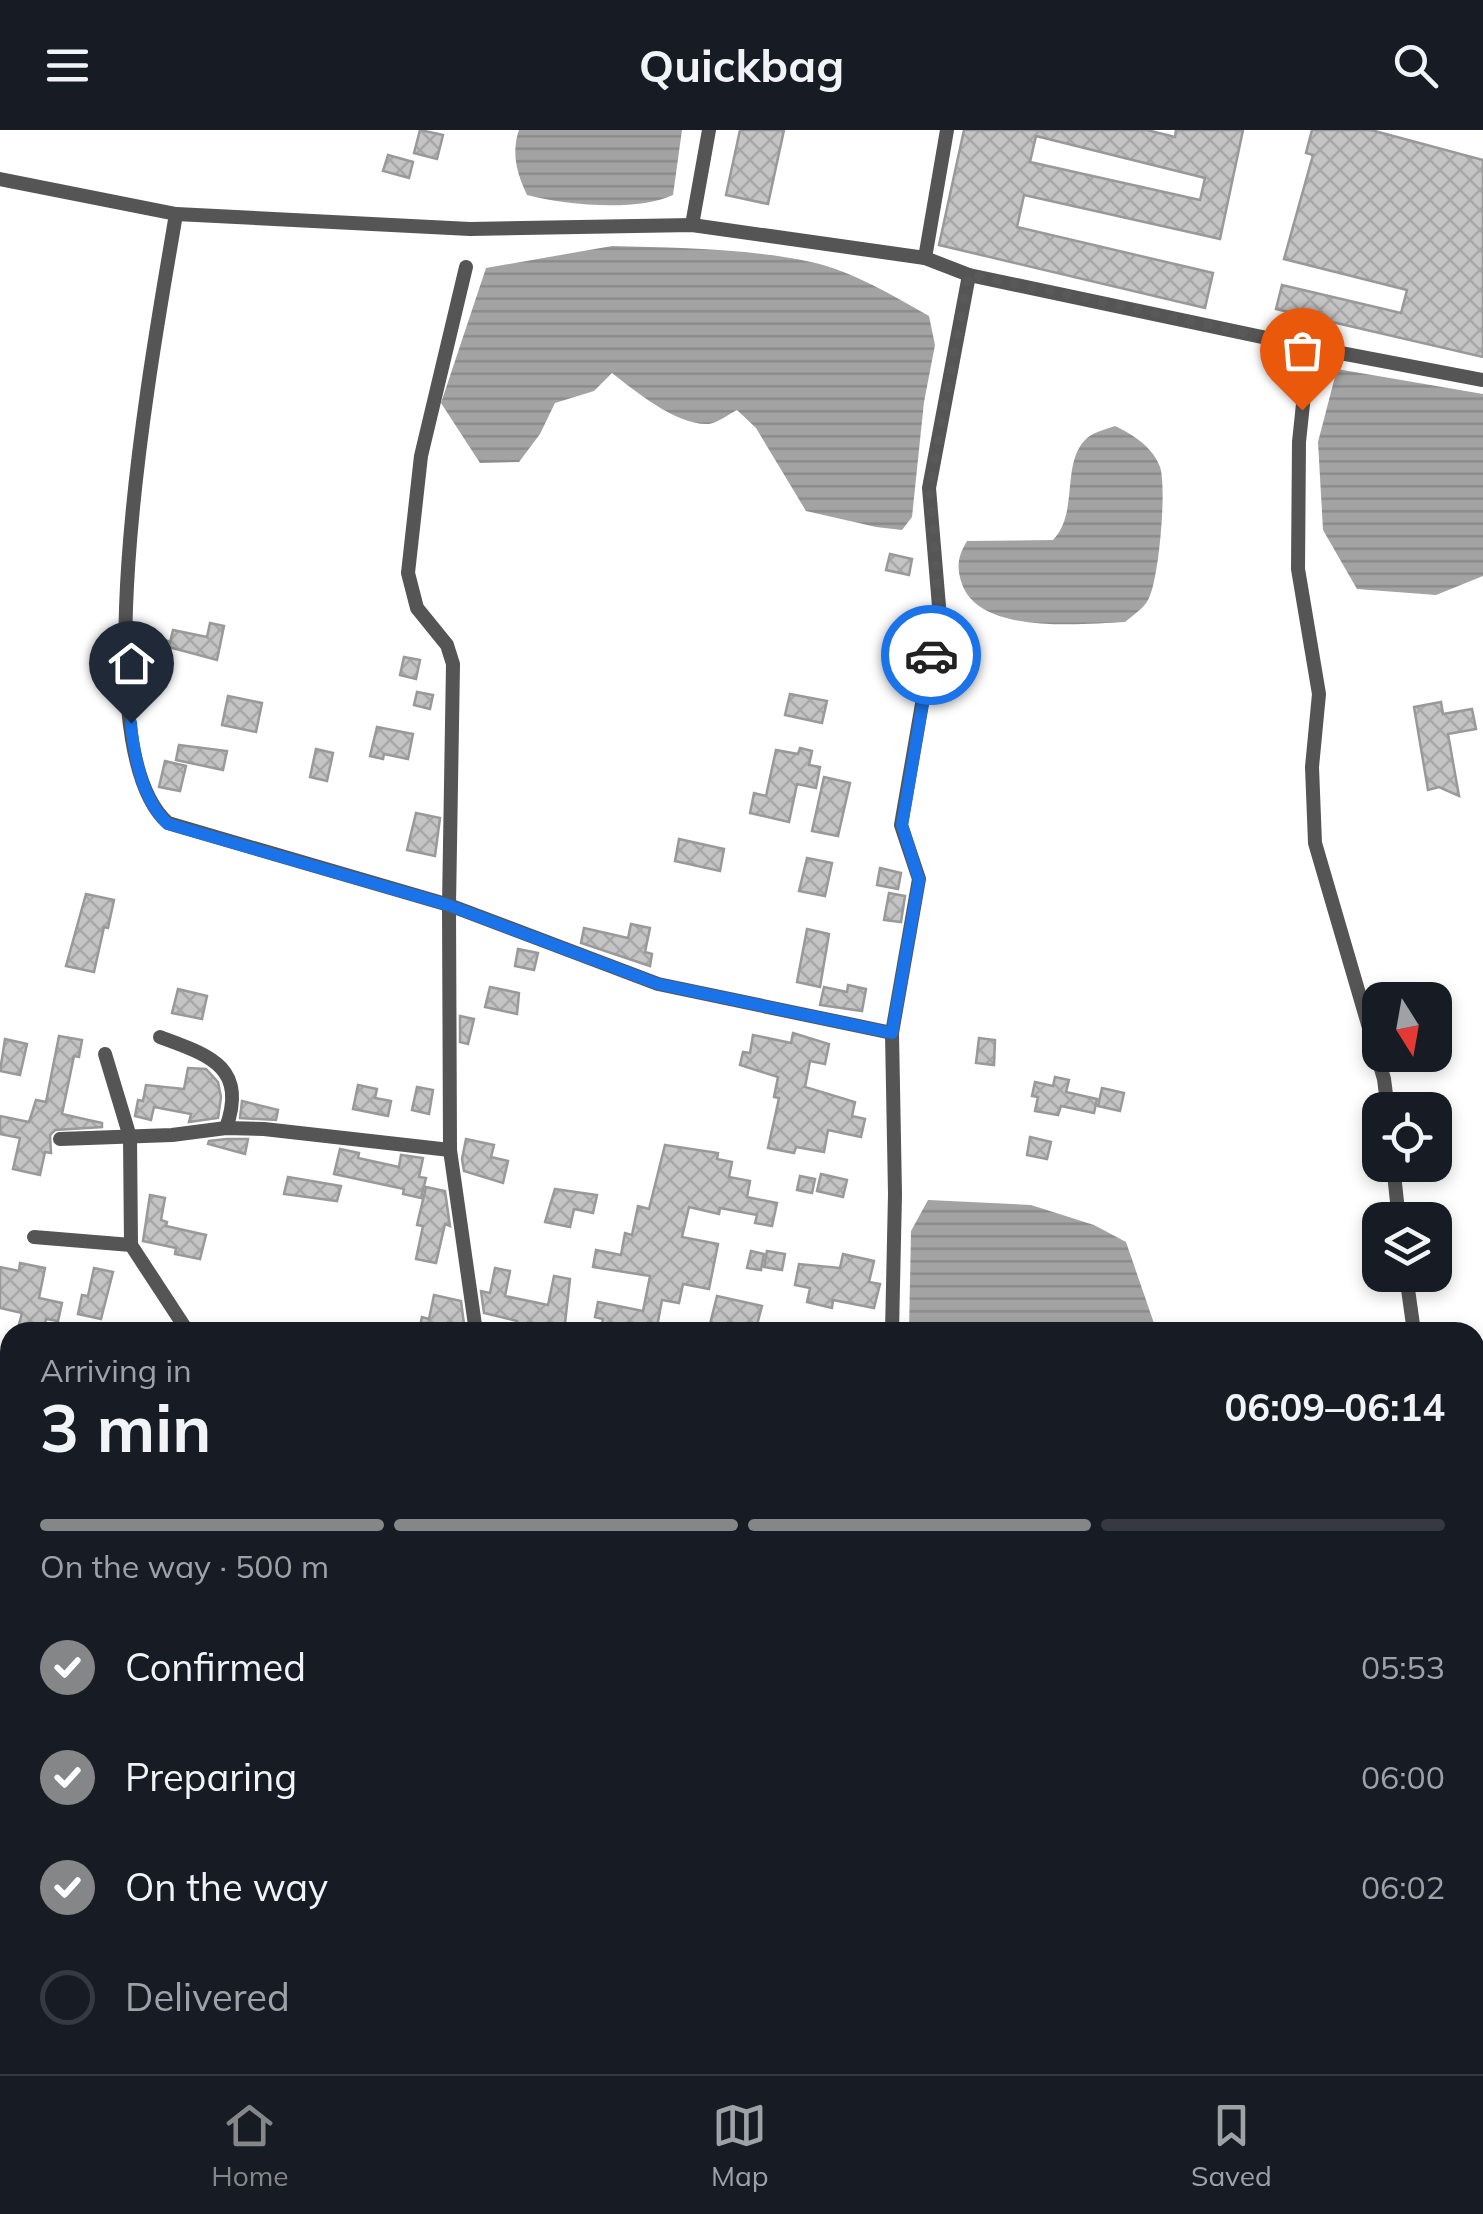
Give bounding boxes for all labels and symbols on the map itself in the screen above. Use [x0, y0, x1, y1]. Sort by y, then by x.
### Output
pin [1260, 308, 1345, 411]
courier [881, 605, 981, 705]
pin [89, 621, 174, 724]
north arrow [1362, 982, 1452, 1072]

